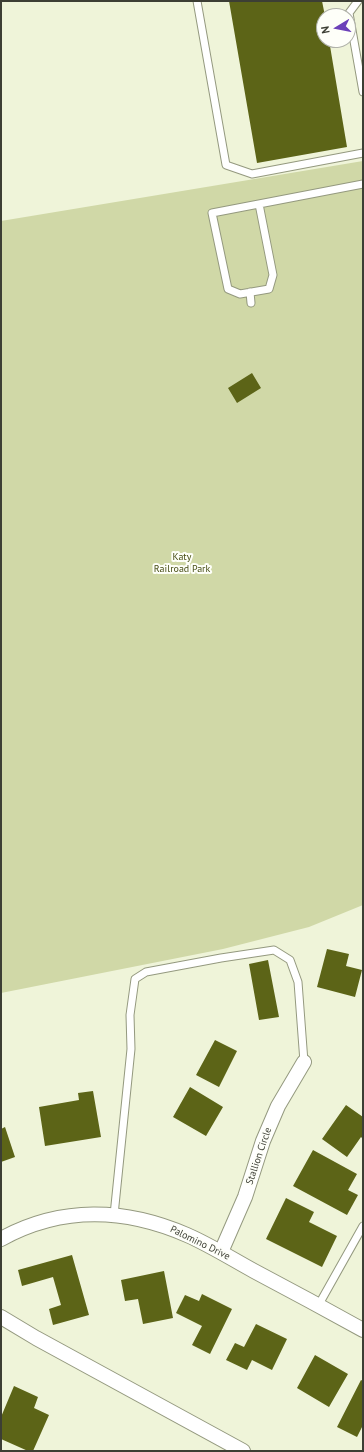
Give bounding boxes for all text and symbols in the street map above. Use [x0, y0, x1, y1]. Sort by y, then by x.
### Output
north arrow [316, 8, 356, 48]
text: N [318, 25, 333, 35]
park label: Katy Railroad Park [154, 551, 210, 574]
street label: Stallion Circle [244, 1126, 274, 1186]
street label: Palomino Drive [168, 1223, 232, 1263]

